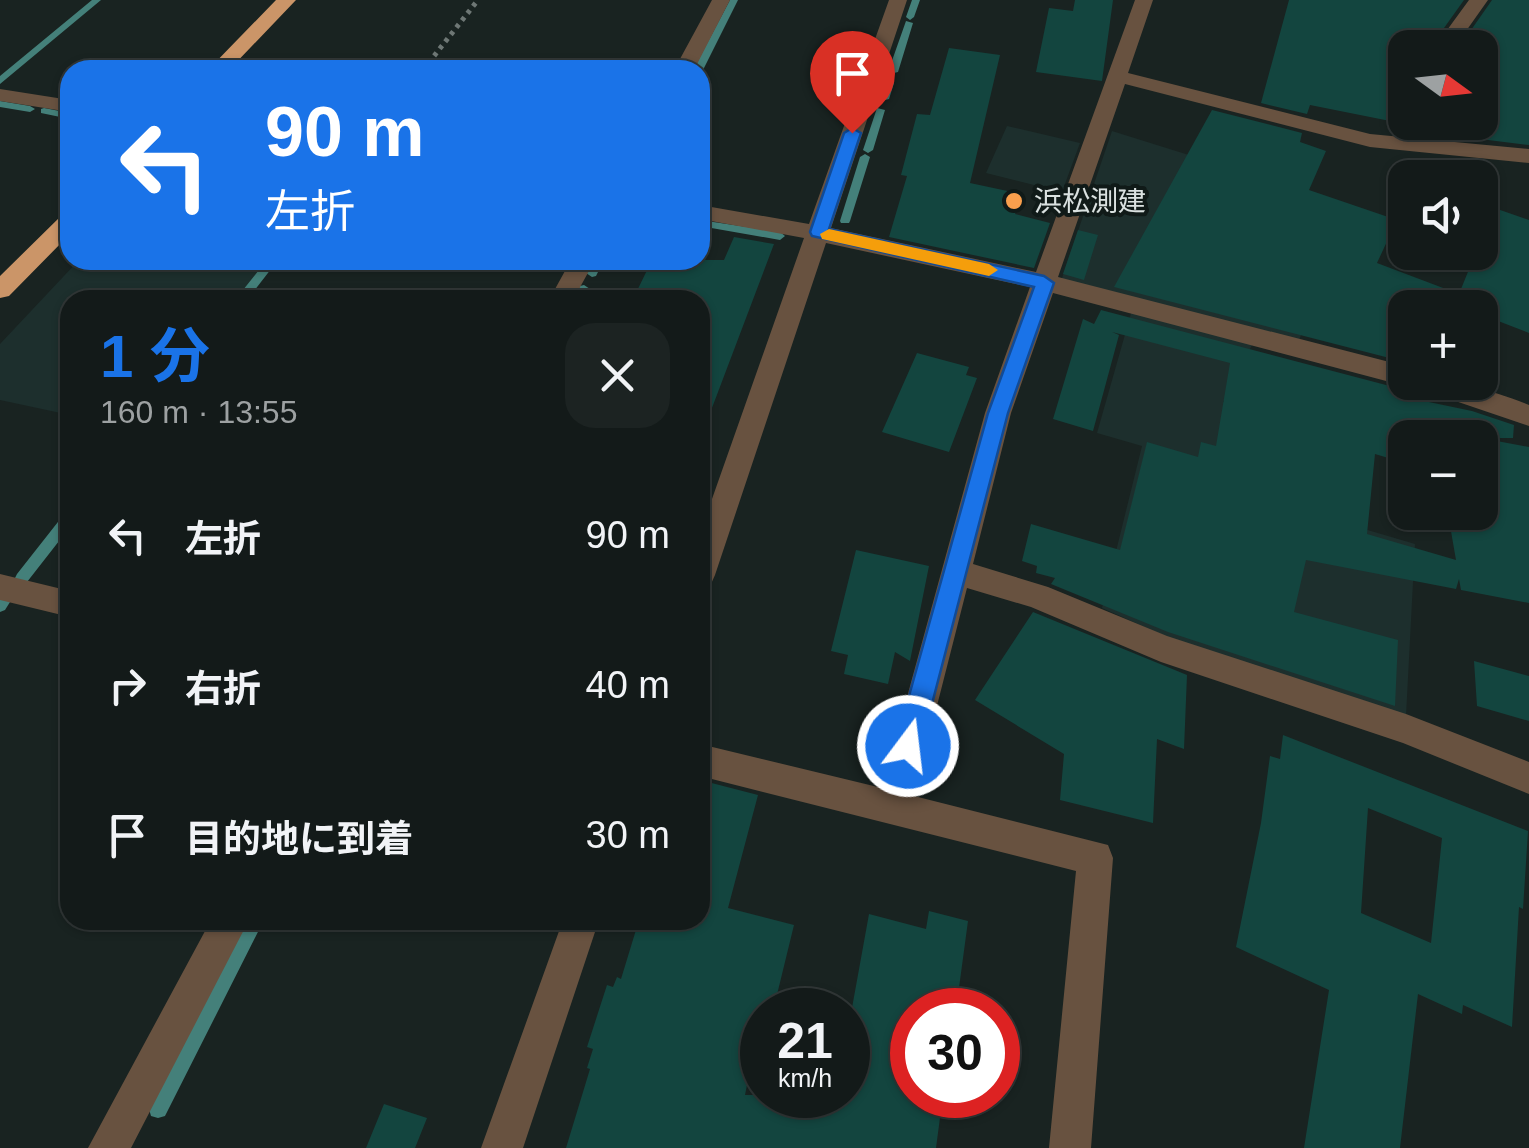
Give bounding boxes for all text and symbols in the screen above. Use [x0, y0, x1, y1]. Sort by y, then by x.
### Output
north arrow [1388, 30, 1498, 140]
map controls [1388, 30, 1498, 530]
pin [810, 31, 895, 134]
icon: arrive [825, 46, 880, 101]
text: 90 m [265, 93, 425, 171]
icon: left [100, 100, 230, 230]
button: sound [1388, 160, 1498, 270]
text: 左折 [265, 186, 355, 237]
place label: 浜松測建 [1034, 186, 1146, 217]
marker: 浜松測建 [1003, 190, 1025, 212]
button: + [1388, 290, 1498, 400]
text: 1 分 [100, 323, 210, 390]
button: close [565, 323, 670, 428]
text: 160 m · 13:55 [100, 394, 297, 430]
button: − [1388, 420, 1498, 530]
icon: left [100, 508, 155, 563]
text: 90 m [586, 514, 670, 556]
text: 左折 [185, 518, 261, 560]
icon: right [100, 658, 155, 713]
text: 40 m [586, 664, 670, 706]
text: 右折 [185, 668, 261, 710]
position arrow [856, 694, 960, 798]
icon: arrive [100, 808, 155, 863]
text: 30 m [586, 814, 670, 856]
text: 目的地に到着 [185, 818, 413, 860]
speed limit sign: 30 [890, 988, 1020, 1118]
text: 21 [777, 1013, 833, 1069]
text: km/h [778, 1064, 832, 1092]

